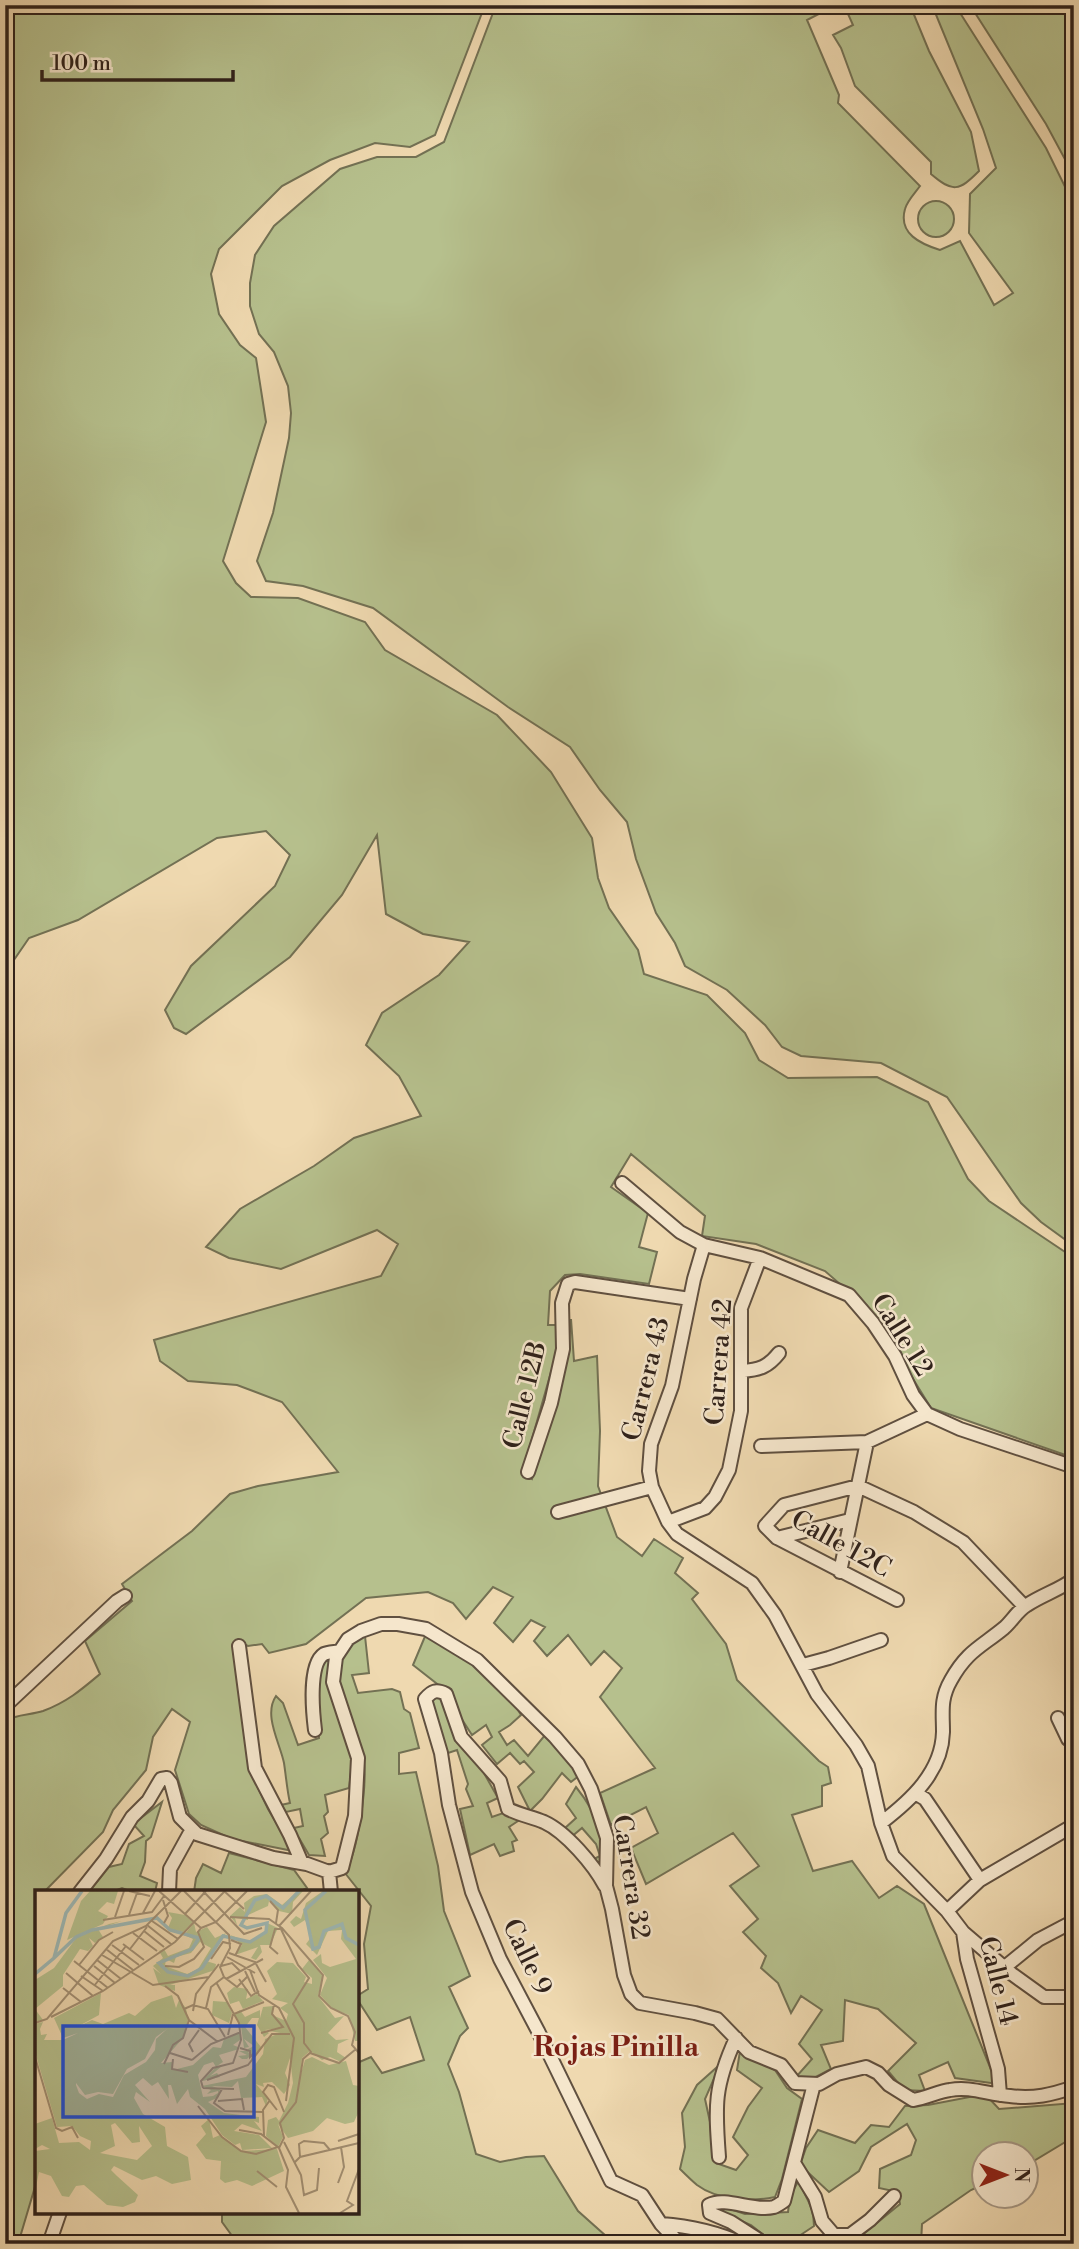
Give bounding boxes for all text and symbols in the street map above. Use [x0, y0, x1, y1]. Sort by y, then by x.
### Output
scale bar [42, 38, 233, 82]
text: 100 m [52, 51, 111, 77]
street label: Calle 12 [864, 1288, 940, 1382]
street label: Carrera 42 [699, 1298, 739, 1426]
street label: Carrera 43 [615, 1314, 677, 1444]
street label: Calle 12B [496, 1338, 554, 1452]
street label: Calle 12C [785, 1504, 897, 1584]
street label: Carrera 32 [605, 1812, 657, 1942]
inset map [35, 1890, 359, 2214]
street label: Calle 9 [495, 1914, 559, 2000]
street label: Calle 14 [972, 1933, 1024, 2029]
district label: Rojas Pinilla [533, 2030, 700, 2065]
north arrow [970, 2140, 1040, 2210]
text: N [1009, 2167, 1033, 2183]

